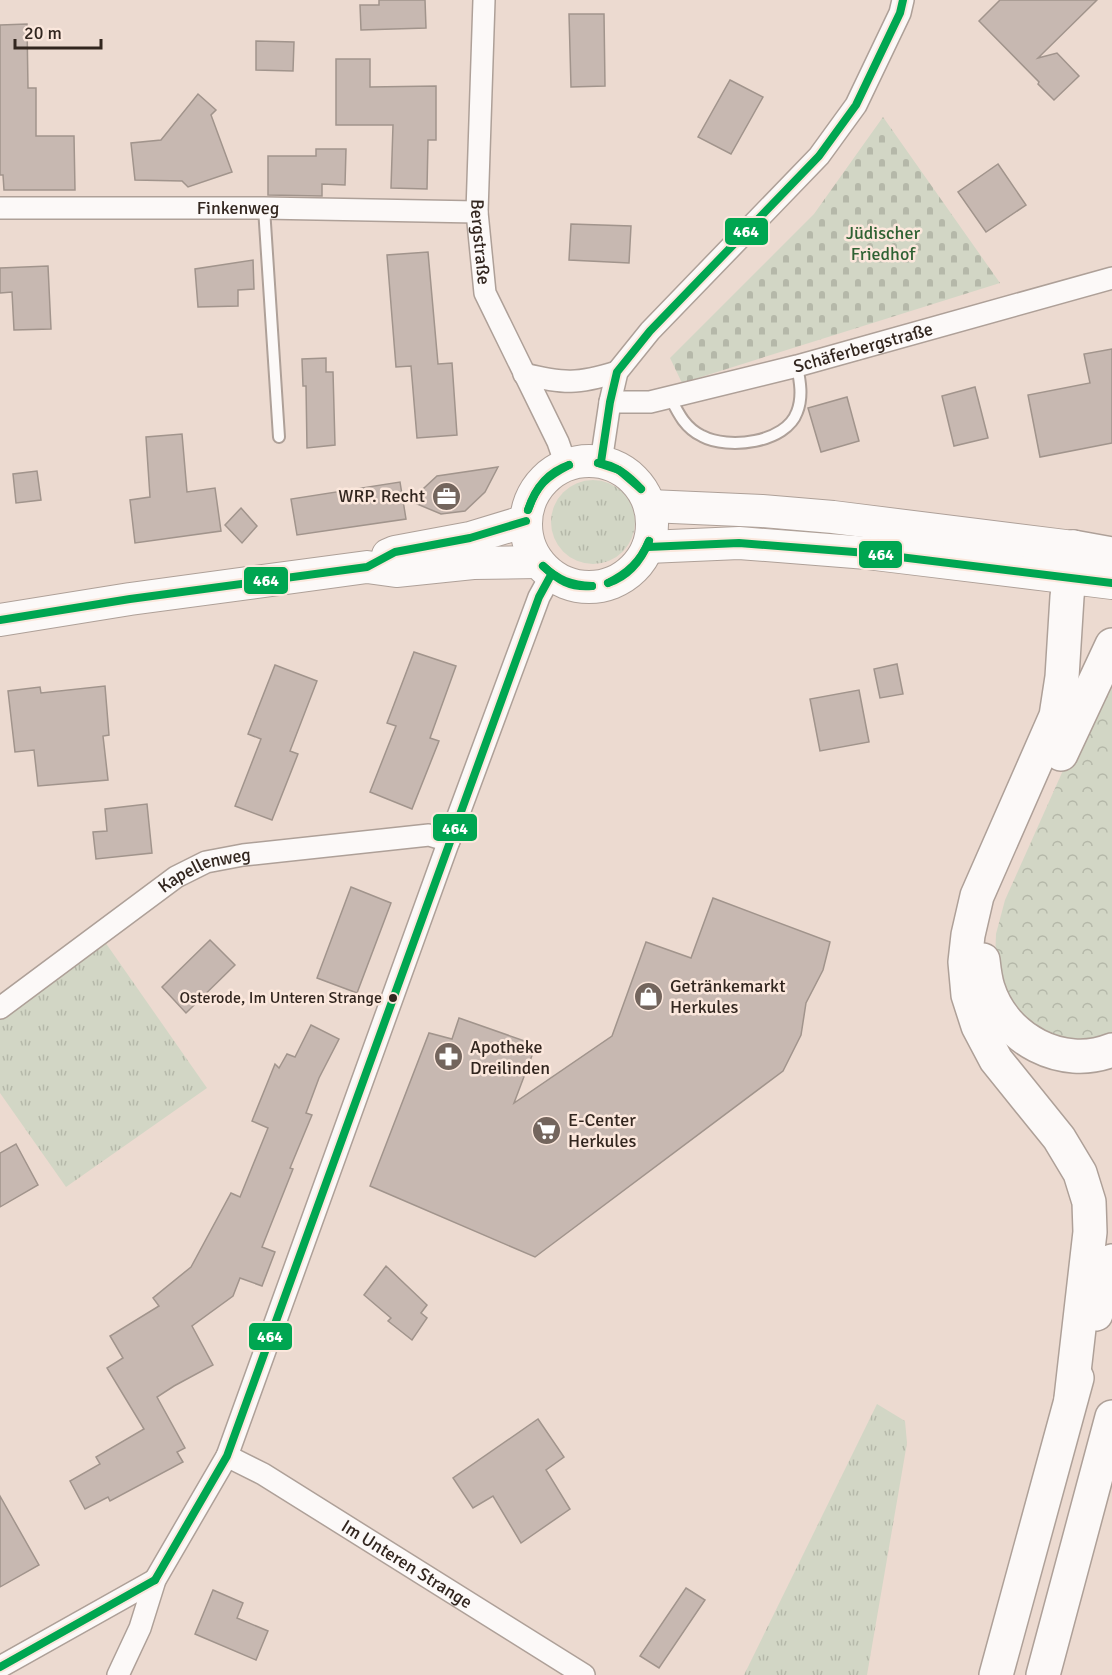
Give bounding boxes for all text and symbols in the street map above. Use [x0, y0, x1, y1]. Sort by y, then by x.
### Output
scale bar [15, 12, 100, 50]
text: 20 m [24, 22, 62, 44]
street label: Finkenweg [197, 197, 280, 219]
street label: Bergstraße [466, 199, 495, 286]
line badge: 464 [724, 217, 769, 246]
text: 464 [733, 222, 759, 242]
park label: Jüdischer Friedhof [846, 222, 920, 265]
street label: Schäferbergstraße [791, 318, 935, 377]
office icon: WRP. Recht [430, 480, 462, 512]
place label: WRP. Recht [338, 485, 425, 507]
line badge: 464 [858, 540, 903, 569]
text: 464 [868, 545, 894, 565]
line badge: 464 [243, 566, 289, 595]
text: 464 [253, 571, 279, 591]
line badge: 464 [432, 813, 478, 842]
text: 464 [442, 819, 468, 839]
street label: Kapellenweg [154, 843, 252, 898]
place label: Getränkemarkt Herkules [670, 975, 785, 1018]
shop icon: Getränkemarkt Herkules [633, 980, 665, 1012]
place label: Osterode, Im Unteren Strange [180, 988, 382, 1008]
marker: Osterode, Im Unteren Strange [387, 992, 399, 1004]
place label: Apotheke Dreilinden [470, 1036, 550, 1079]
pharmacy icon: Apotheke Dreilinden [433, 1041, 465, 1073]
place label: E-Center Herkules [568, 1109, 636, 1152]
supermarket icon: E-Center Herkules [531, 1114, 563, 1146]
line badge: 464 [248, 1322, 293, 1351]
text: 464 [257, 1327, 283, 1347]
street label: Im Unteren Strange [337, 1515, 476, 1613]

